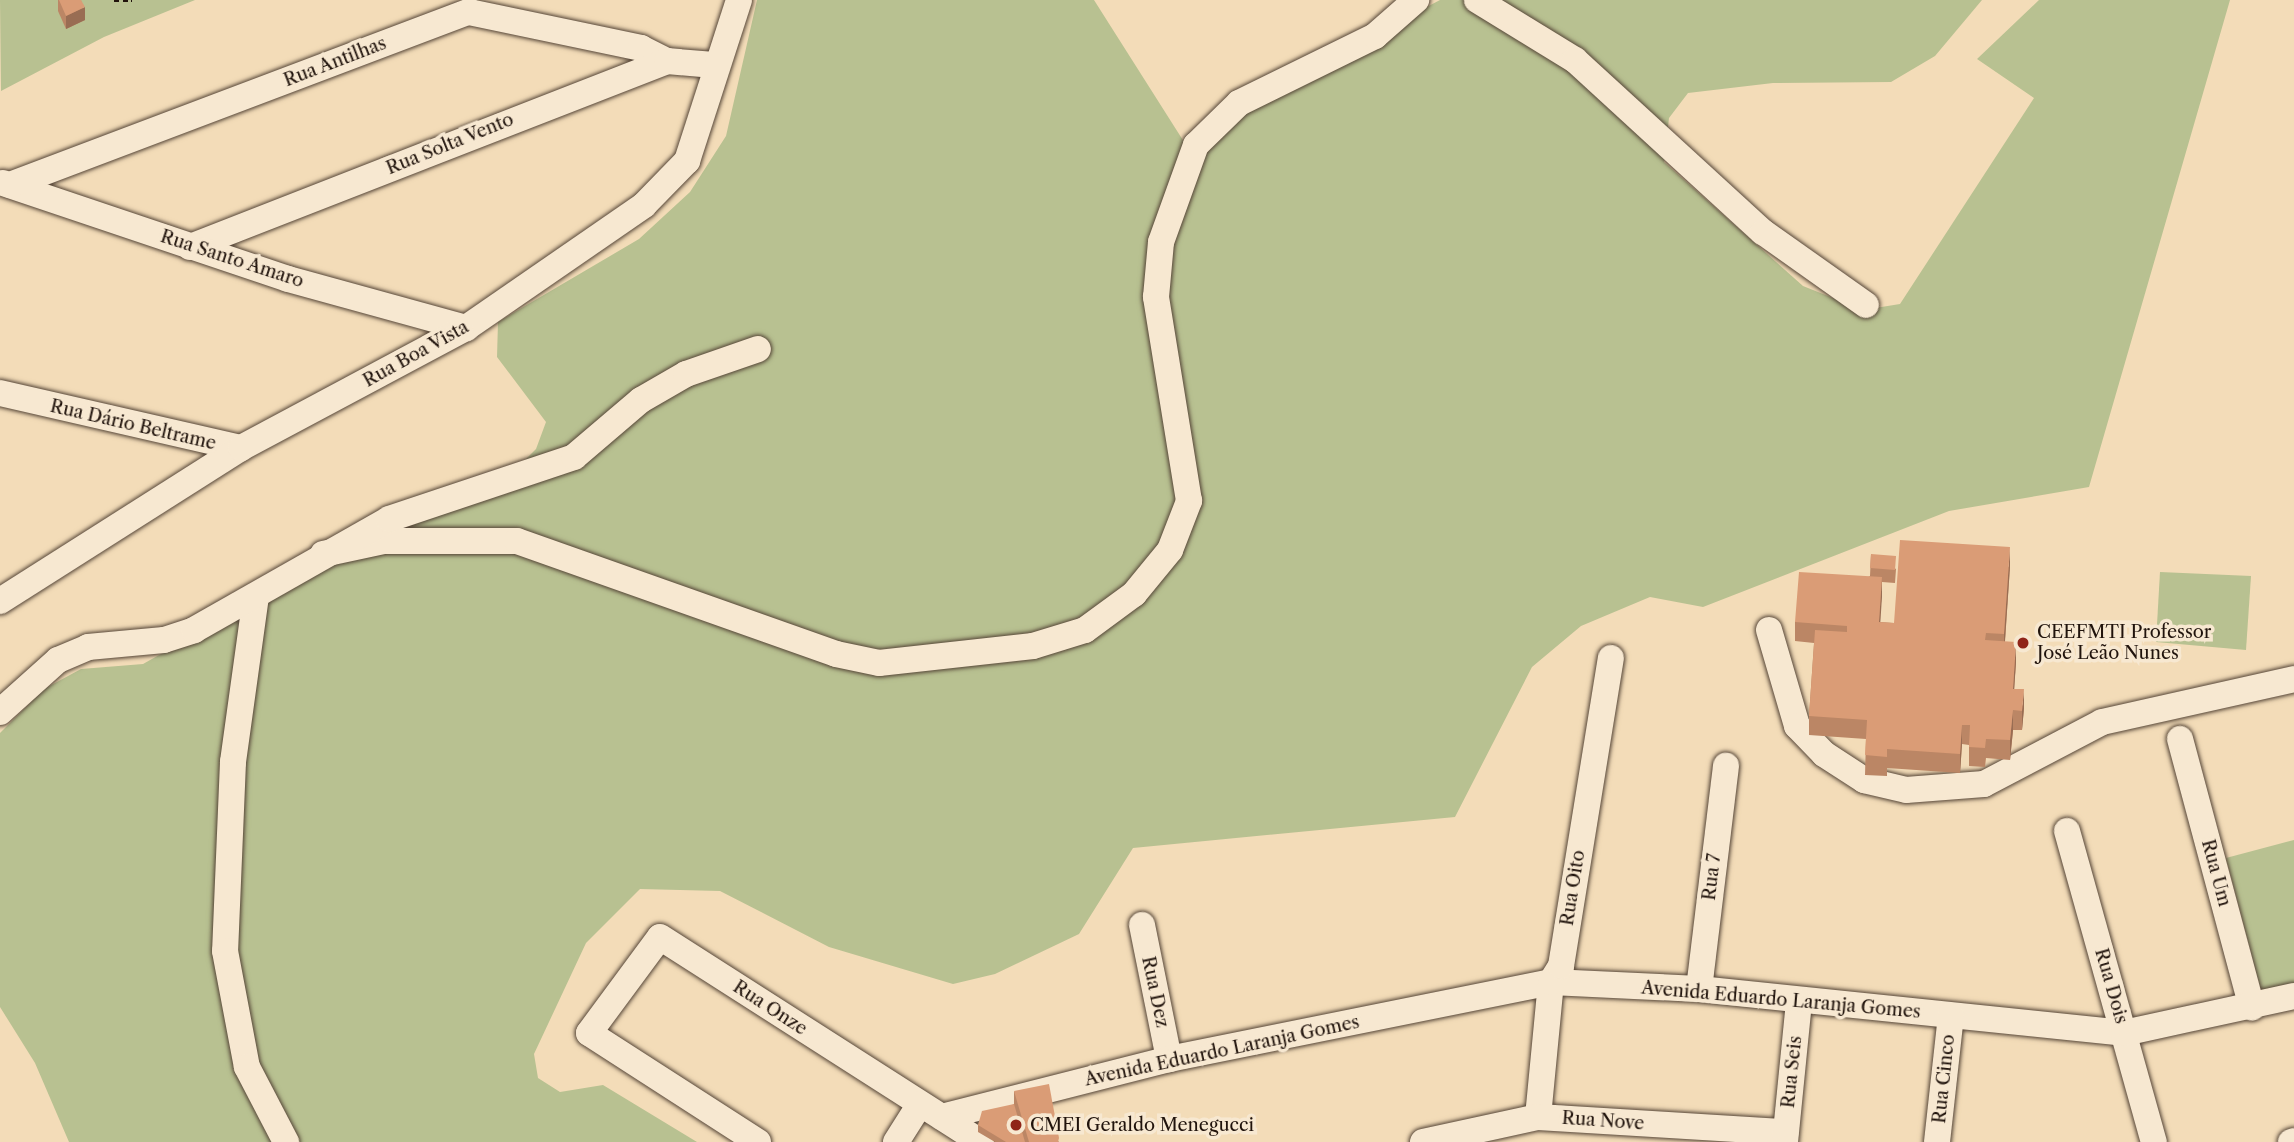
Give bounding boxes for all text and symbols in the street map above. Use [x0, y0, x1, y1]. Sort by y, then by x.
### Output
street label: Rua Antilhas [280, 32, 390, 92]
street label: Rua Solta Vento [383, 108, 517, 180]
street label: Rua Santo Amaro [157, 226, 307, 292]
street label: Rua Boa Vista [359, 316, 473, 392]
street label: Rua Dário Beltrame [48, 395, 218, 455]
place label: CEEFMTI Professor José Leão Nunes [2037, 622, 2211, 664]
marker: CEEFMTI Professor José Leão Nunes [2015, 635, 2031, 651]
street label: Rua Um [2197, 837, 2235, 909]
street label: Rua Oito [1556, 849, 1590, 927]
street label: Rua 7 [1698, 852, 1726, 902]
street label: Rua Dois [2090, 946, 2132, 1026]
street label: Rua Dez [1137, 954, 1173, 1030]
street label: Rua Onze [729, 976, 811, 1040]
street label: Avenida Eduardo Laranja Gomes [1640, 977, 1922, 1023]
street label: Avenida Eduardo Laranja Gomes [1082, 1011, 1362, 1091]
street label: Rua Cinco [1929, 1033, 1959, 1125]
street label: Rua Seis [1777, 1035, 1807, 1109]
street label: Rua Nove [1561, 1107, 1645, 1135]
place label: CMEI Geraldo Menegucci [1030, 1114, 1254, 1136]
marker: CMEI Geraldo Menegucci [1008, 1117, 1024, 1133]

